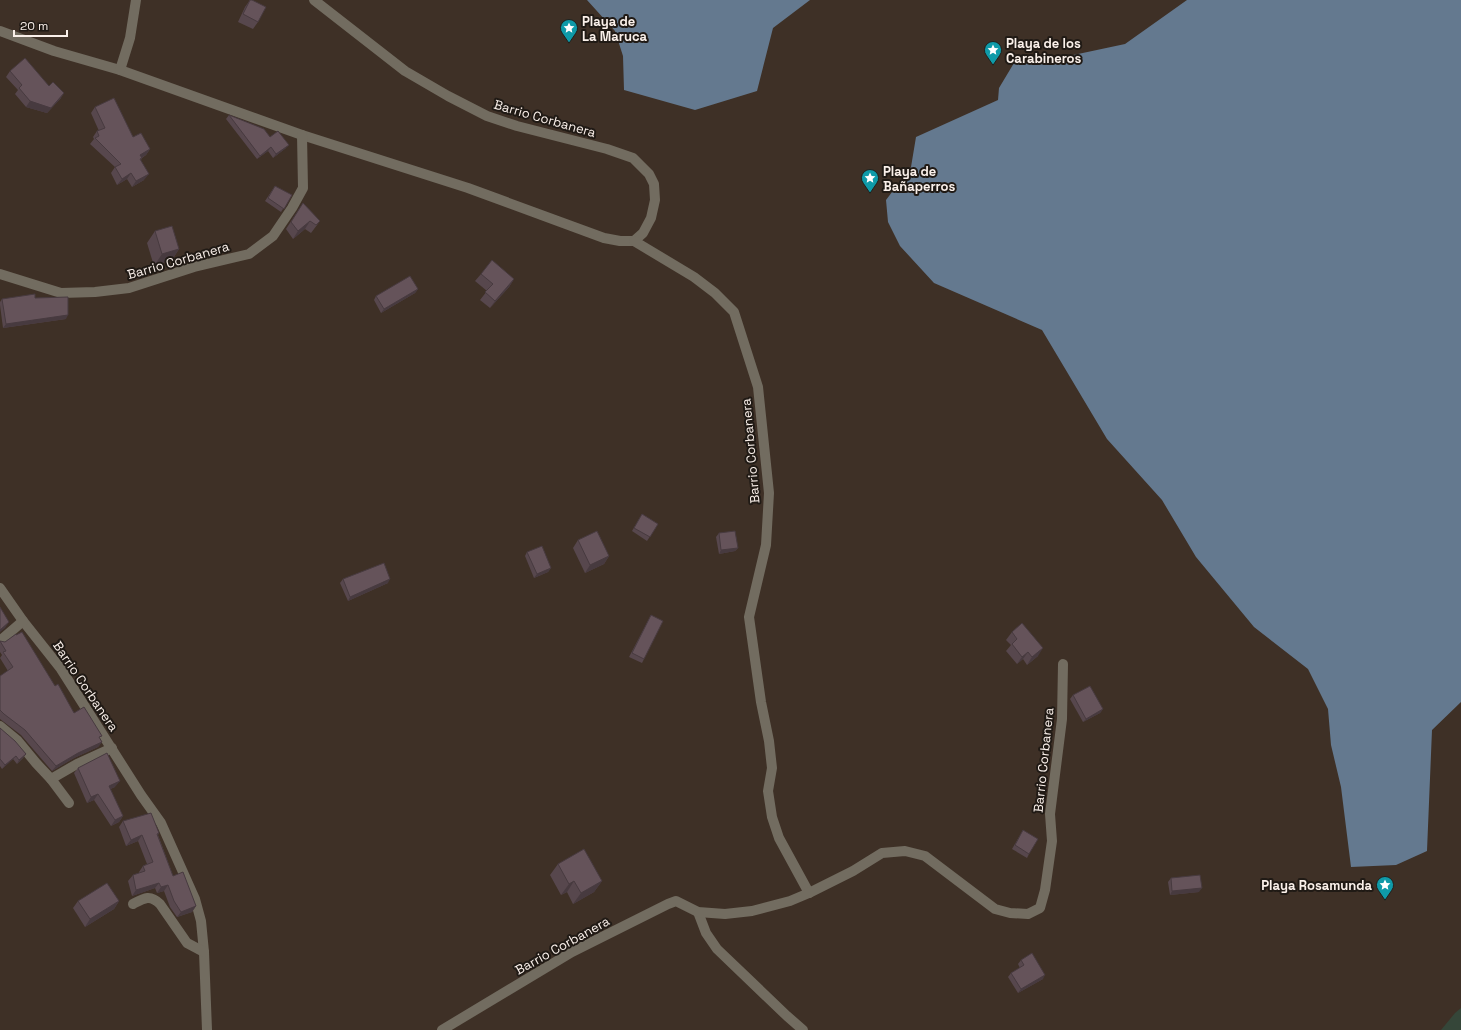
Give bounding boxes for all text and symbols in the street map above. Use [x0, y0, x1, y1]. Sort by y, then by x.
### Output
scale bar [14, 12, 67, 38]
place label: Playa de La Maruca [582, 13, 648, 45]
text: 20 m [20, 18, 48, 34]
place icon: Playa de La Maruca [559, 18, 579, 43]
place label: Playa de los Carabineros [1006, 35, 1082, 67]
place icon: Playa de los Carabineros [983, 40, 1003, 65]
street label: Barrio Corbanera [492, 96, 598, 141]
place label: Playa de Bañaperros [883, 163, 955, 195]
place icon: Playa de Bañaperros [860, 168, 880, 193]
street label: Barrio Corbanera [125, 238, 232, 283]
street label: Barrio Corbanera [737, 397, 764, 504]
street label: Barrio Corbanera [49, 638, 122, 735]
street label: Barrio Corbanera [1030, 706, 1058, 813]
place icon: Playa Rosamunda [1375, 875, 1395, 900]
place label: Playa Rosamunda [1261, 877, 1372, 894]
street label: Barrio Corbanera [512, 912, 613, 978]

